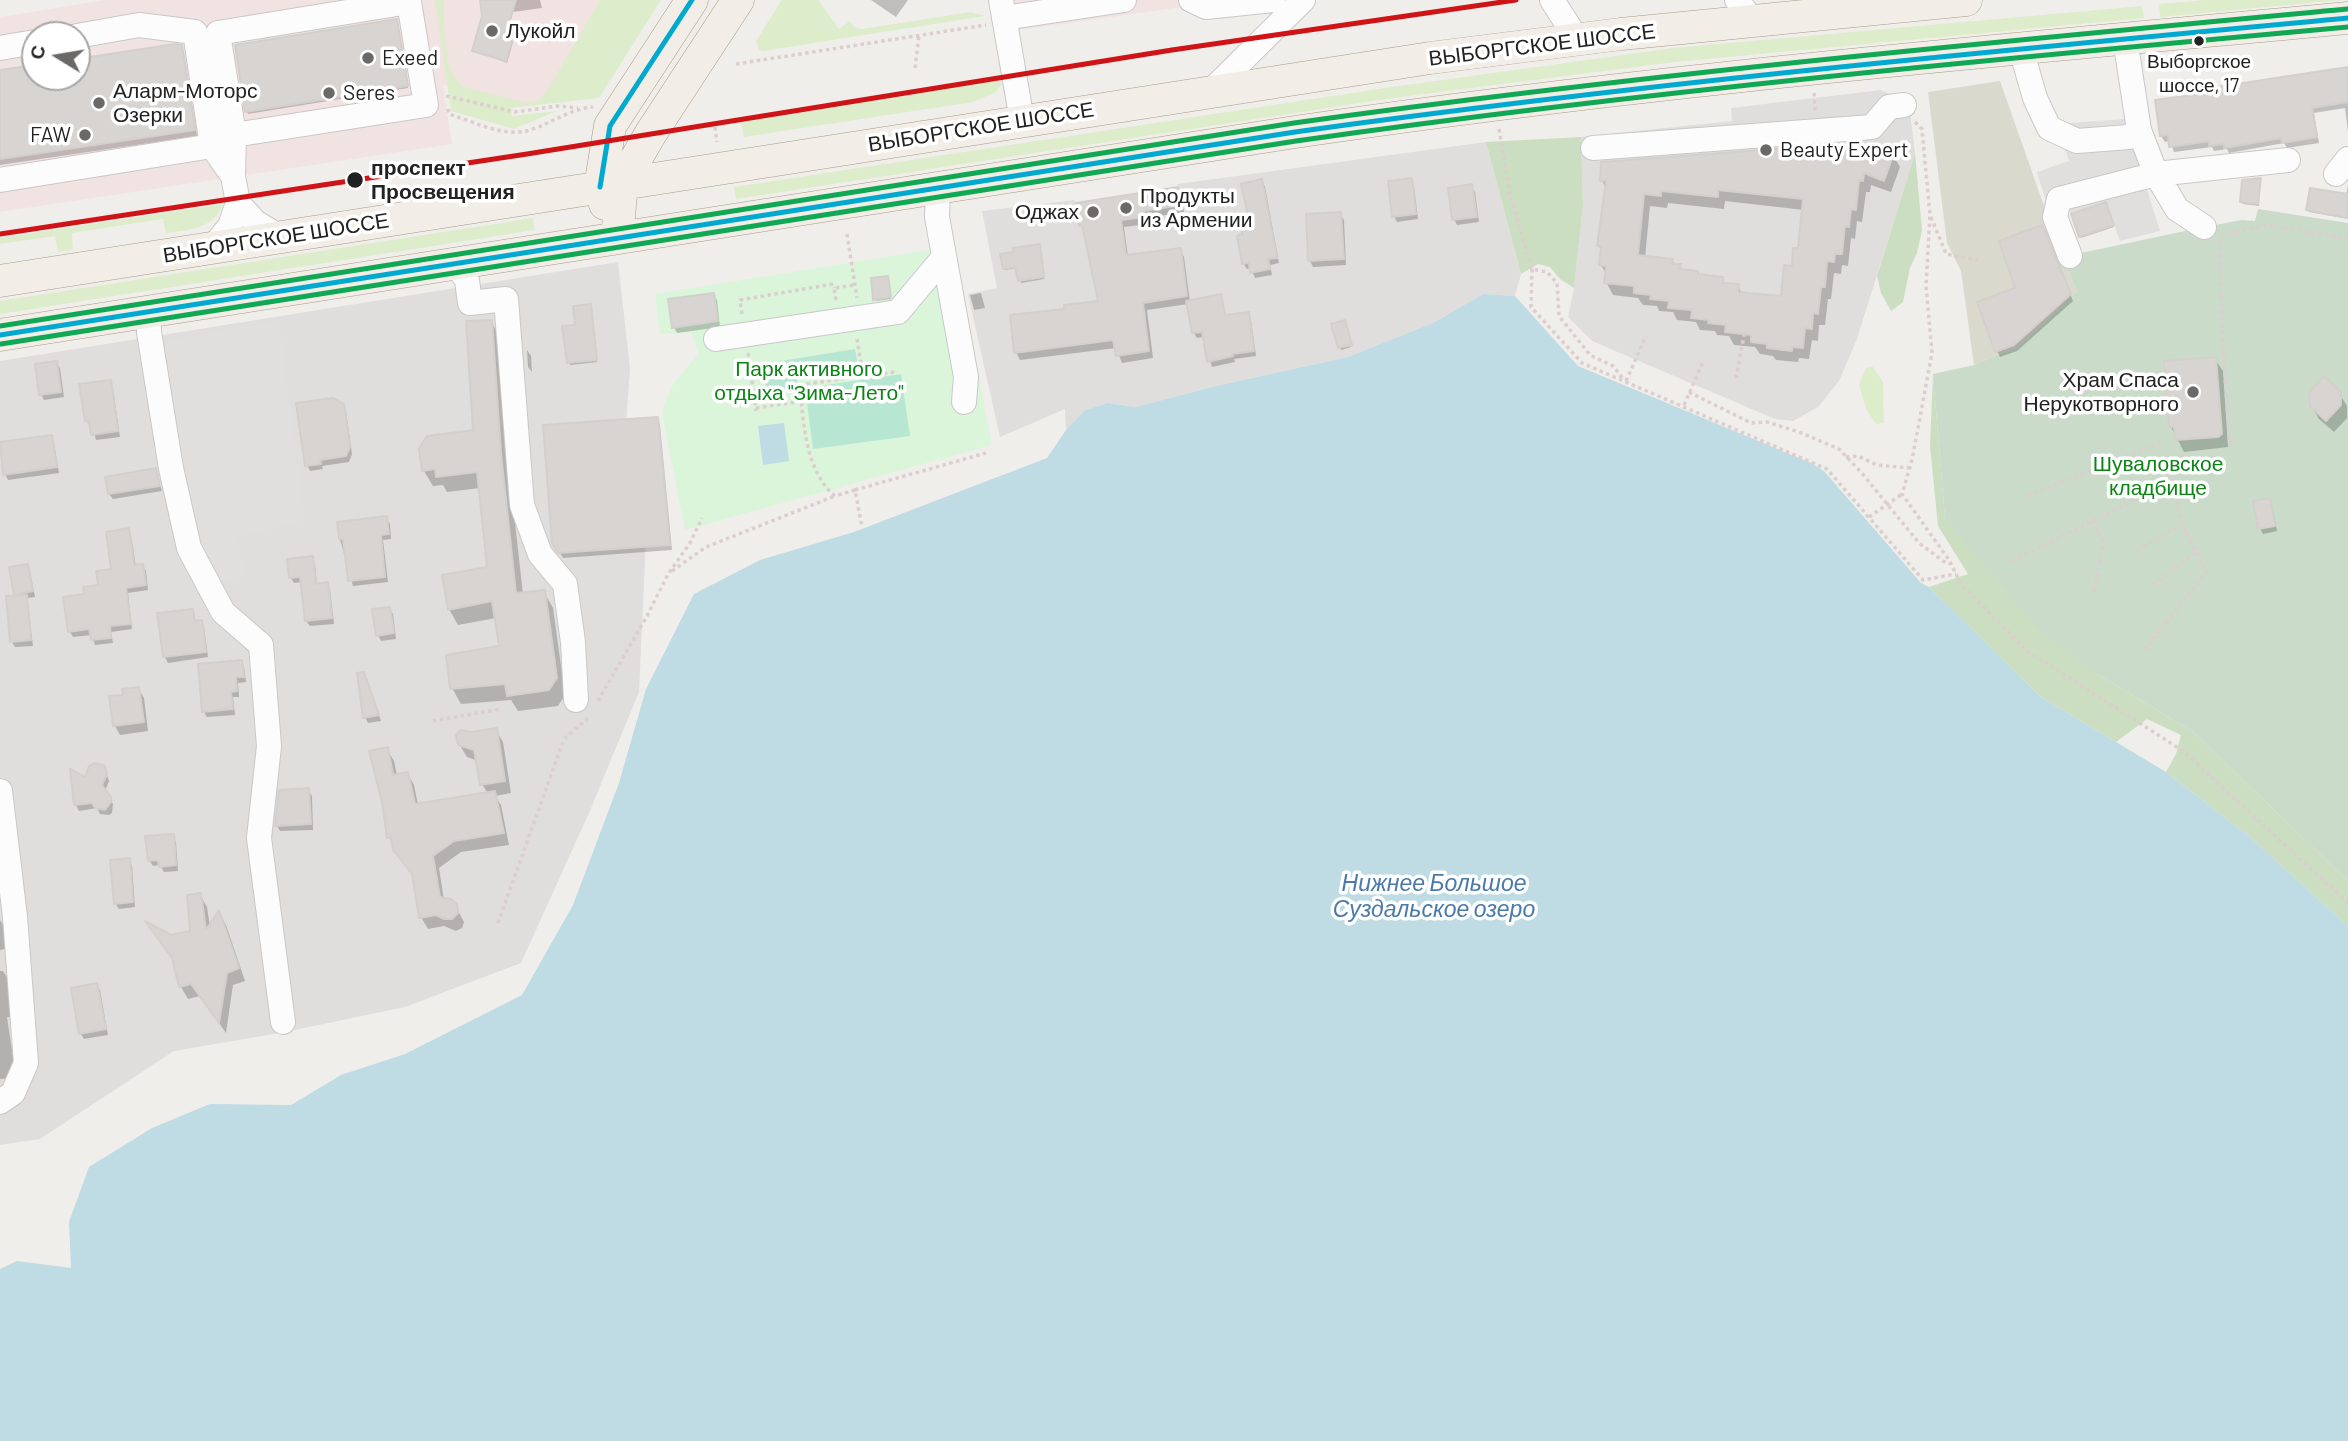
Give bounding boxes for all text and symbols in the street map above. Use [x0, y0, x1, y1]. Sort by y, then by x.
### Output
place label: Лукойл [506, 18, 576, 44]
street label: ВЫБОРГСКОЕ ШОССЕ [1427, 19, 1657, 71]
north arrow [21, 21, 91, 91]
marker: Лукойл [484, 23, 500, 39]
marker: Выборгское шоссе, 17 [2192, 34, 2206, 48]
text: С [24, 43, 49, 61]
place label: Exeed [382, 45, 438, 71]
marker: Exeed [360, 50, 376, 66]
place label: Выборгское шоссе, 17 [2147, 51, 2251, 95]
place label: Аларм-Моторс Озерки [113, 78, 258, 128]
place label: Seres [343, 80, 395, 106]
marker: Seres [321, 85, 337, 101]
marker: Аларм-Моторс Озерки [91, 95, 107, 111]
street label: ВЫБОРГСКОЕ ШОССЕ [866, 97, 1096, 157]
place label: FAW [30, 122, 71, 148]
marker: FAW [77, 127, 93, 143]
place label: Beauty Expert [1780, 137, 1909, 163]
marker: Beauty Expert [1758, 142, 1774, 158]
place label: проспект Просвещения [371, 155, 515, 205]
marker: проспект Просвещения [345, 170, 365, 190]
place label: Продукты из Армении [1140, 183, 1252, 233]
place label: Оджах [1015, 199, 1079, 225]
marker: Продукты из Армении [1118, 200, 1134, 216]
marker: Оджах [1085, 204, 1101, 220]
street label: ВЫБОРГСКОЕ ШОССЕ [161, 208, 391, 268]
park label: Парк активного отдыха "Зима-Лето" [714, 356, 904, 406]
place label: Храм Спаса Нерукотворного [2024, 367, 2179, 417]
marker: Храм Спаса Нерукотворного [2185, 384, 2201, 400]
park label: Шуваловское кладбище [2093, 451, 2223, 501]
water label: Нижнее Большое Суздальское озеро [1333, 869, 1535, 923]

